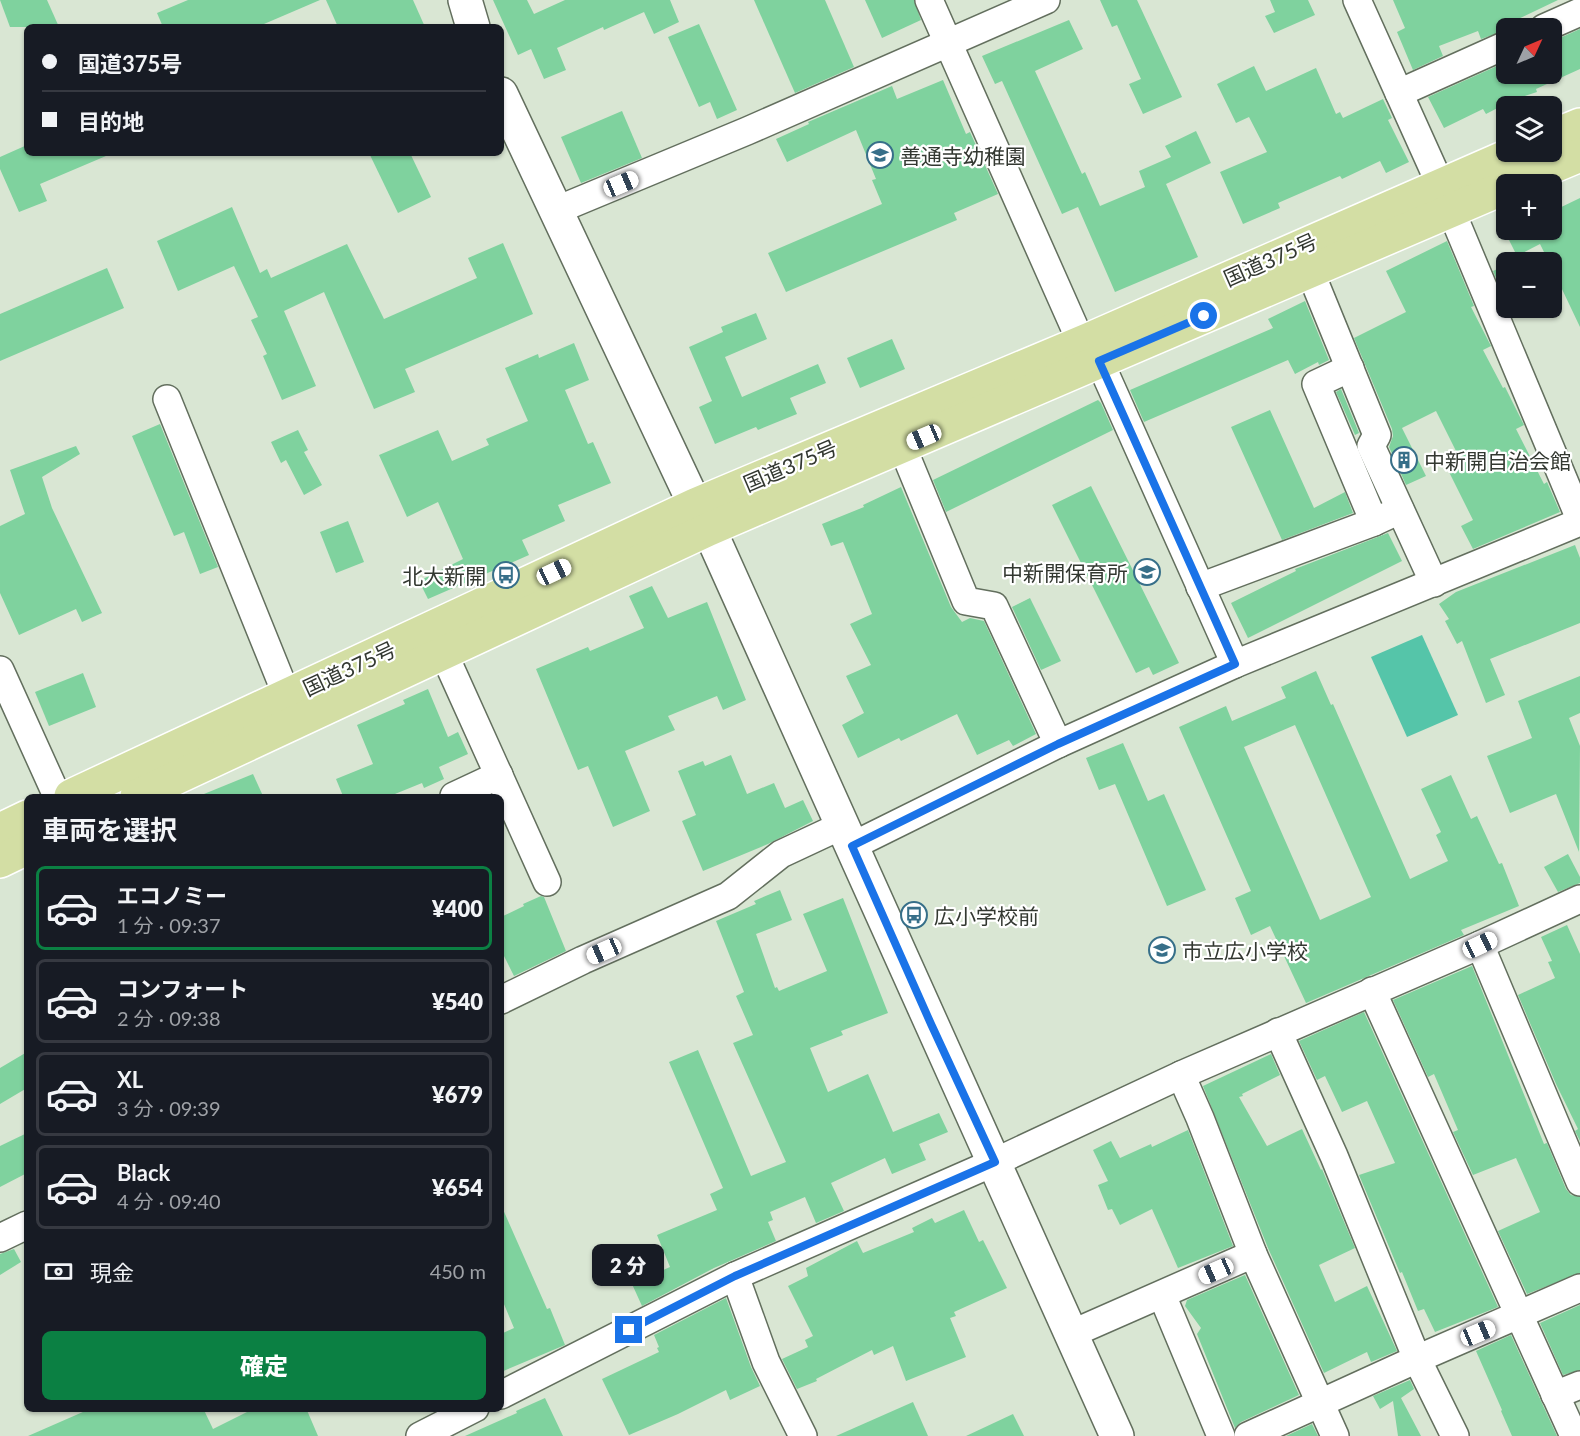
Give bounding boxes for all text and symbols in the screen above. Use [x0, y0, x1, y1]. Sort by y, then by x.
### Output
north arrow [1496, 18, 1562, 84]
map controls [1496, 18, 1562, 318]
text: 国道375号 [78, 50, 182, 77]
button: layers [1496, 96, 1562, 162]
text: 目的地 [78, 108, 144, 135]
school or university icon: 善通寺幼稚園 [865, 140, 895, 170]
place label: 善通寺幼稚園 [900, 143, 1026, 168]
car [601, 169, 641, 199]
button: + [1496, 174, 1562, 240]
street label: 国道375号 [1219, 227, 1321, 291]
button: − [1496, 252, 1562, 318]
route start [1190, 302, 1217, 329]
car [904, 422, 944, 452]
street label: 国道375号 [739, 434, 841, 496]
building icon: 中新開自治会館 [1389, 445, 1419, 475]
place label: 中新開自治会館 [1424, 448, 1571, 473]
car [534, 556, 574, 588]
school or university icon: 中新開保育所 [1132, 557, 1162, 587]
bus stop icon: 北大新開 [491, 560, 521, 590]
place label: 中新開保育所 [1002, 560, 1128, 585]
place label: 北大新開 [402, 563, 486, 588]
street label: 国道375号 [299, 636, 399, 700]
text: 車両を選択 [42, 813, 177, 846]
icon: car [45, 881, 99, 935]
text: エコノミー [117, 882, 227, 909]
text: ¥400 [432, 895, 483, 922]
bus stop icon: 広小学校前 [899, 900, 929, 930]
place label: 広小学校前 [934, 903, 1039, 928]
text: 1 分 · 09:37 [117, 913, 221, 937]
car [1460, 929, 1500, 961]
car [584, 935, 624, 967]
school or university icon: 市立広小学校 [1147, 935, 1177, 965]
place label: 市立広小学校 [1182, 938, 1308, 963]
icon: car [45, 974, 99, 1028]
text: コンフォート [117, 975, 248, 1002]
text: ¥540 [432, 988, 483, 1015]
text: 2 分 · 09:38 [117, 1006, 221, 1030]
text: XL [117, 1066, 143, 1093]
icon: car [45, 1067, 99, 1121]
text: ¥679 [432, 1081, 483, 1108]
text: 3 分 · 09:39 [117, 1096, 221, 1120]
text: Black [117, 1159, 170, 1186]
icon: car [45, 1160, 99, 1214]
text: ¥654 [432, 1174, 483, 1201]
text: 4 分 · 09:40 [117, 1189, 221, 1213]
callout: 2 分 [593, 1243, 665, 1285]
text: 2 分 [610, 1253, 646, 1277]
icon: cash [42, 1255, 75, 1288]
car [1196, 1255, 1236, 1287]
text: 現金 [90, 1259, 134, 1286]
text: 450 m [430, 1259, 486, 1283]
route end [615, 1316, 642, 1343]
car [1458, 1318, 1498, 1348]
button: 確定 [42, 1331, 486, 1400]

